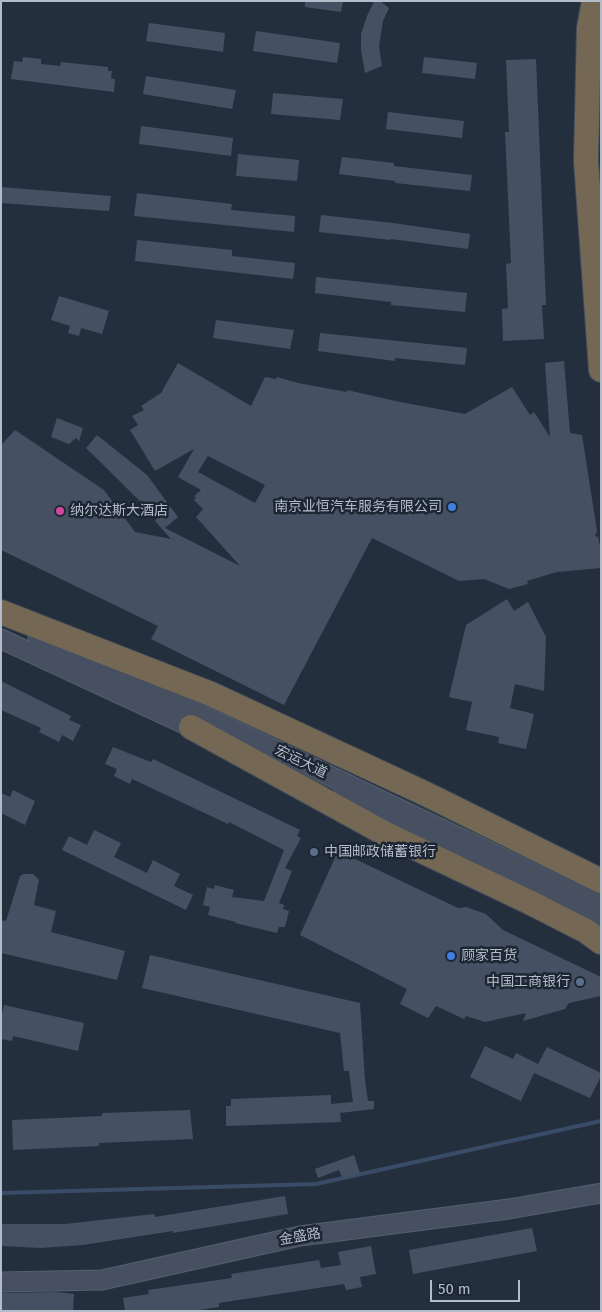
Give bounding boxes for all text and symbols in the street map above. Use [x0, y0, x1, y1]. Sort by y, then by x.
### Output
place label: 南京业恒汽车服务有限公司 [274, 499, 442, 515]
marker: 南京业恒汽车服务有限公司 [446, 501, 458, 513]
place label: 纳尔达斯大酒店 [70, 503, 168, 519]
marker: 纳尔达斯大酒店 [54, 505, 66, 517]
street label: 宏运大道 [272, 742, 330, 782]
place label: 中国邮政储蓄银行 [324, 844, 436, 860]
marker: 中国邮政储蓄银行 [308, 846, 320, 858]
place label: 顾家百货 [461, 948, 517, 964]
marker: 顾家百货 [445, 950, 457, 962]
place label: 中国工商银行 [486, 974, 570, 990]
marker: 中国工商银行 [574, 976, 586, 988]
street label: 金盛路 [278, 1225, 322, 1249]
scale bar [432, 1270, 522, 1302]
text: 50 m [438, 1280, 471, 1298]

